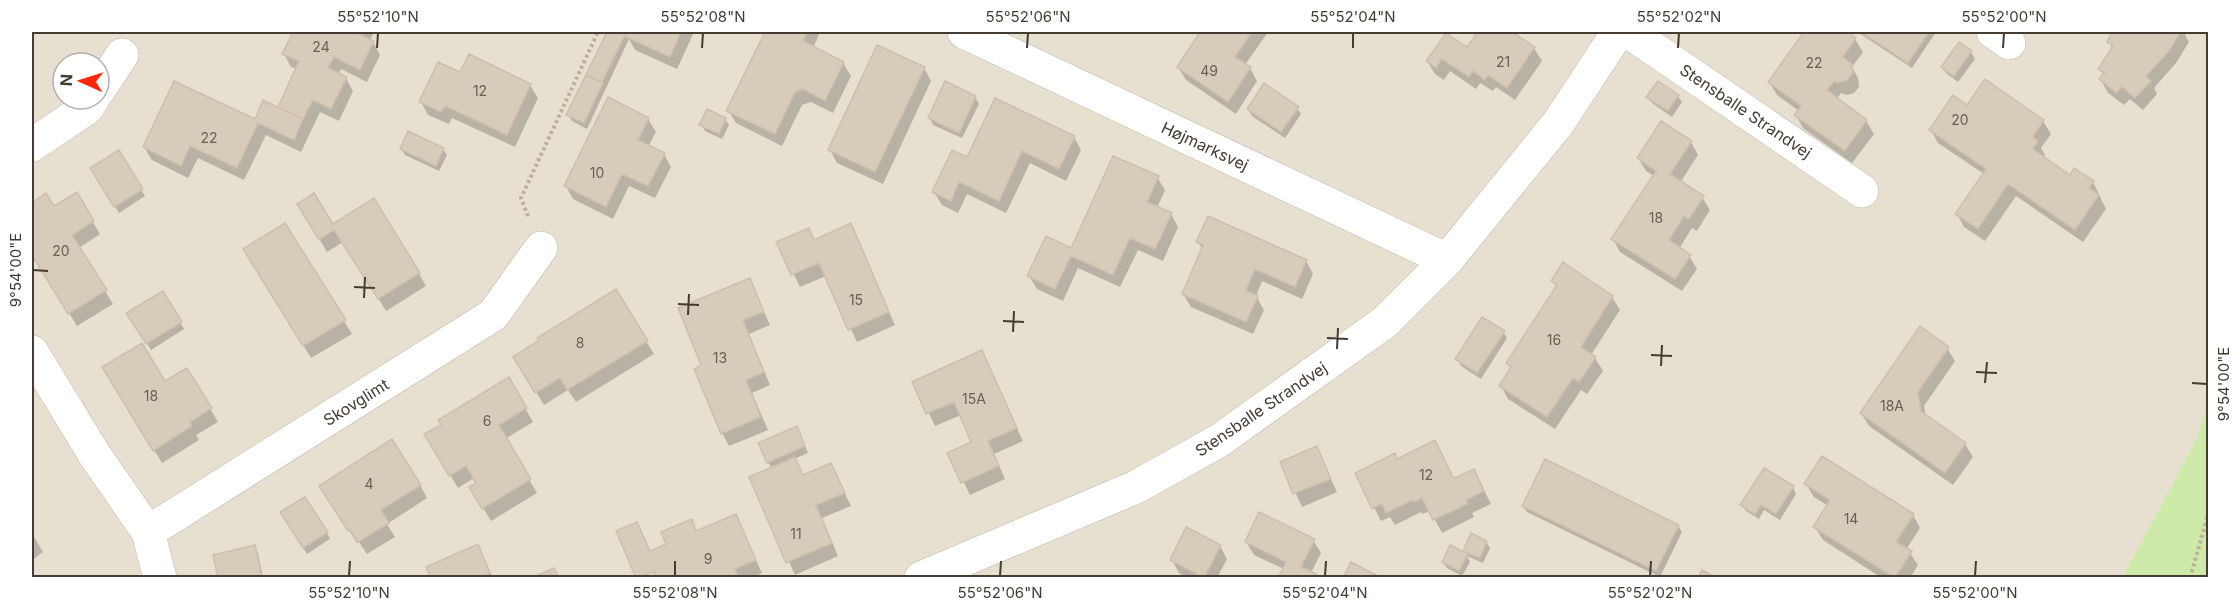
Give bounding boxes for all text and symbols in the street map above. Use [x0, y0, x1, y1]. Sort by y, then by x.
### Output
text: 55°52'10"N [337, 7, 419, 26]
text: 55°52'08"N [661, 7, 745, 26]
text: 55°52'06"N [986, 7, 1070, 26]
text: 55°52'04"N [1310, 7, 1396, 26]
text: 55°52'02"N [1637, 7, 1721, 26]
text: 55°52'00"N [1961, 7, 2047, 26]
house number: 24 [312, 38, 330, 55]
north arrow [51, 51, 111, 111]
house number: 21 [1496, 53, 1510, 70]
house number: 22 [1805, 54, 1823, 71]
street label: Stensballe Strandvej [1676, 59, 1816, 163]
house number: 49 [1200, 62, 1218, 79]
text: N [56, 74, 76, 87]
house number: 12 [473, 82, 487, 99]
house number: 20 [1951, 111, 1969, 128]
street label: Højmarksvej [1158, 117, 1252, 175]
house number: 22 [200, 129, 218, 146]
house number: 10 [590, 164, 604, 181]
house number: 18 [1649, 209, 1663, 226]
text: 9°54'00"E [6, 233, 25, 307]
house number: 20 [52, 242, 70, 259]
house number: 15 [849, 291, 863, 308]
house number: 16 [1547, 331, 1561, 348]
house number: 8 [576, 334, 584, 351]
text: 9°54'00"E [2214, 347, 2233, 421]
house number: 13 [713, 349, 727, 366]
street label: Stensballe Strandvej [1191, 357, 1331, 461]
street label: Skovglimt [320, 374, 392, 430]
house number: 18 [144, 387, 158, 404]
house number: 15A [962, 390, 986, 407]
house number: 18A [1880, 397, 1904, 414]
house number: 6 [483, 412, 491, 429]
house number: 12 [1419, 466, 1433, 483]
house number: 4 [364, 475, 374, 492]
house number: 14 [1844, 510, 1858, 527]
house number: 11 [790, 525, 802, 542]
house number: 9 [704, 550, 712, 567]
text: 55°52'10"N [308, 583, 390, 602]
text: 55°52'08"N [633, 583, 717, 602]
text: 55°52'06"N [958, 583, 1042, 602]
text: 55°52'04"N [1282, 583, 1368, 602]
text: 55°52'02"N [1608, 583, 1692, 602]
text: 55°52'00"N [1932, 583, 2018, 602]

